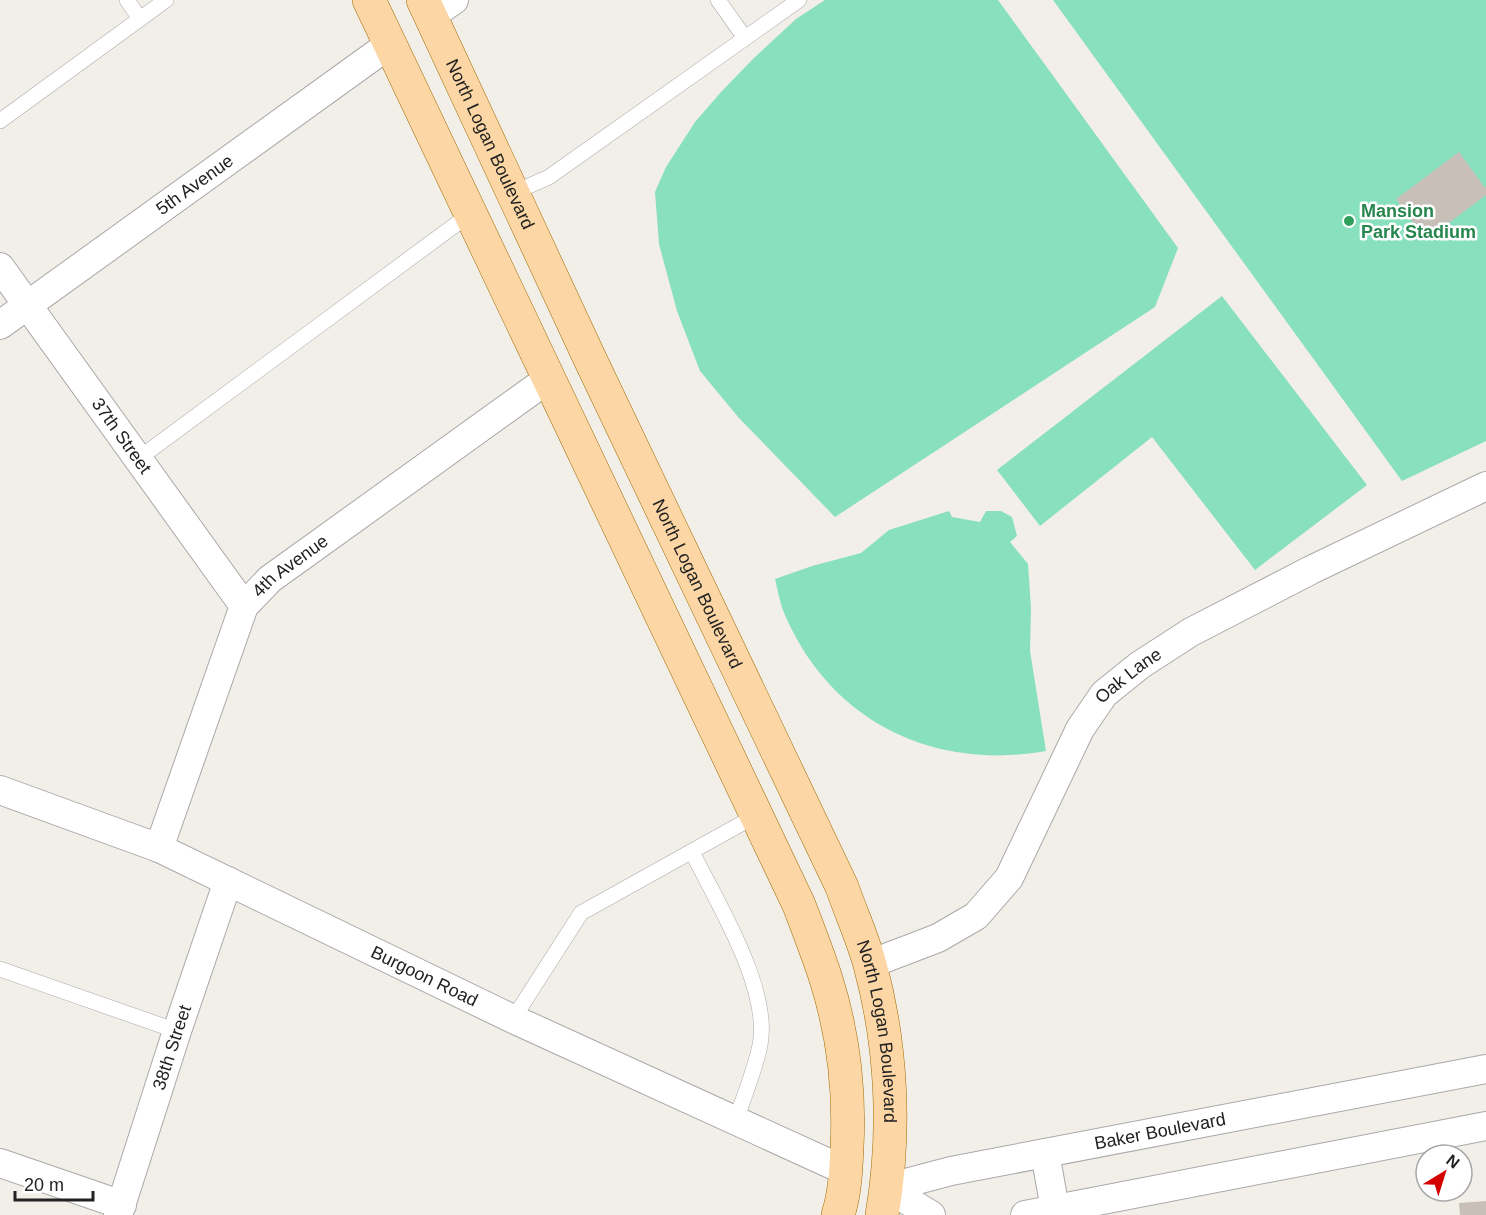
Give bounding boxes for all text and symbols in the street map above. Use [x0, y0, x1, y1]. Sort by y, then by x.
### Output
street label: North Logan Boulevard [442, 56, 538, 232]
street label: 5th Avenue [152, 150, 237, 219]
place label: Mansion Park Stadium [1361, 201, 1476, 242]
marker: Mansion Park Stadium [1342, 214, 1356, 228]
street label: 37th Street [88, 394, 155, 477]
street label: North Logan Boulevard [648, 496, 746, 672]
street label: 4th Avenue [248, 531, 332, 601]
street label: Oak Lane [1091, 644, 1165, 707]
street label: North Logan Boulevard [853, 937, 900, 1123]
street label: Burgoon Road [368, 942, 481, 1010]
street label: 38th Street [149, 1002, 195, 1092]
street label: Baker Boulevard [1093, 1109, 1227, 1153]
north arrow [1414, 1143, 1474, 1203]
text: N [1443, 1151, 1463, 1172]
scale bar [15, 1164, 93, 1202]
text: 20 m [24, 1175, 64, 1195]

